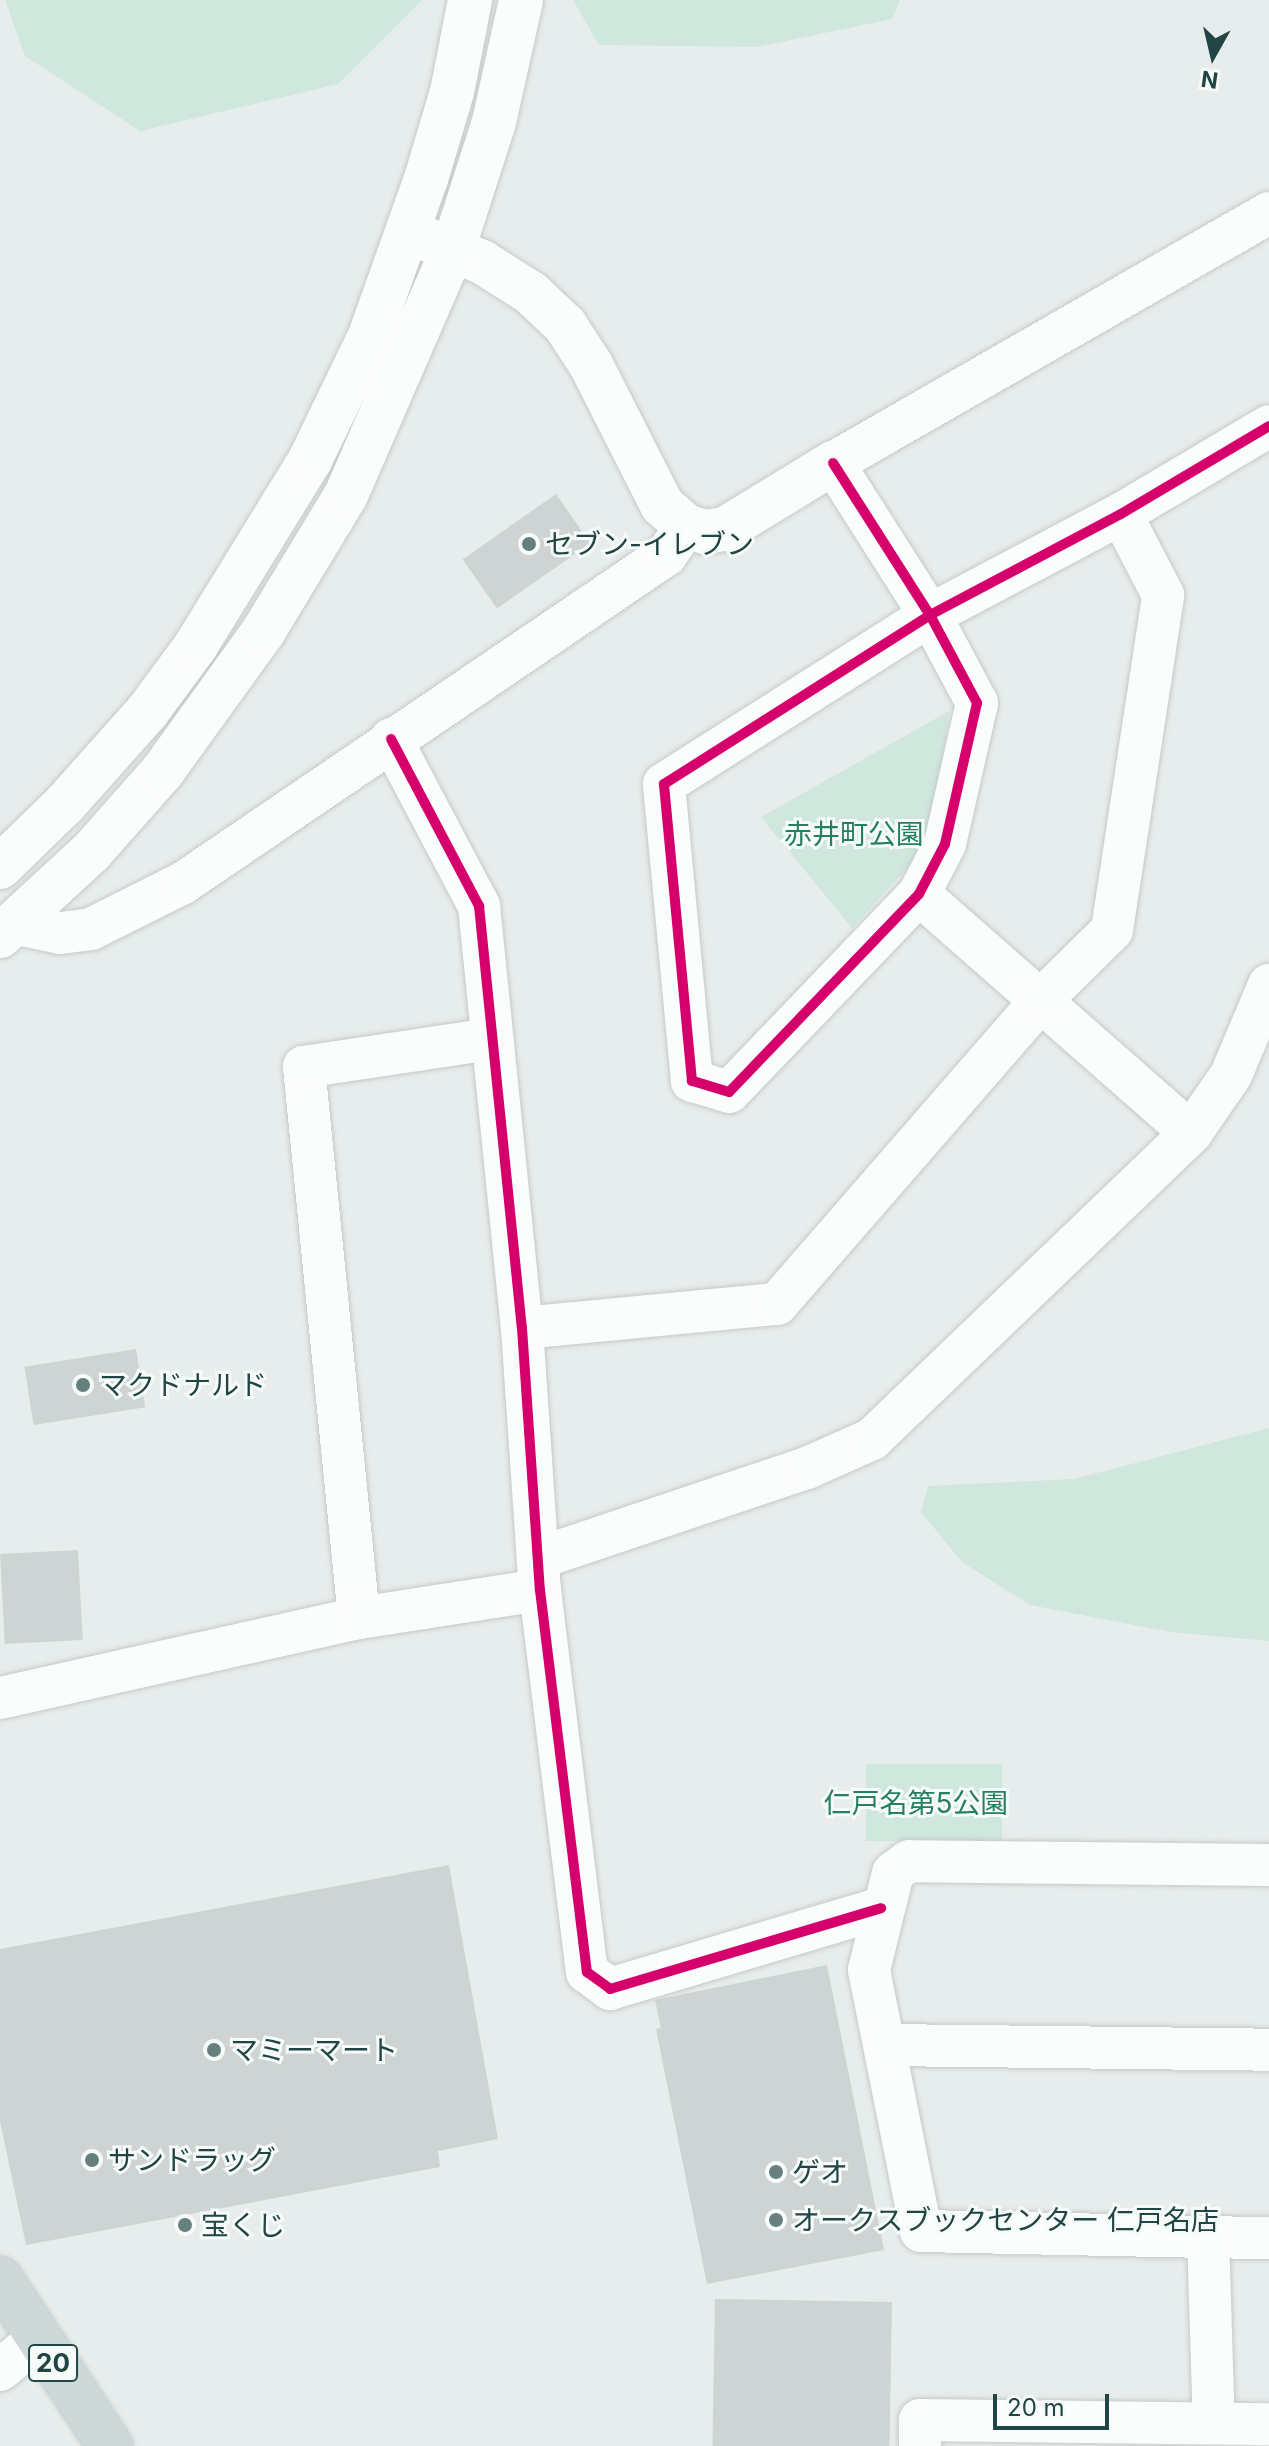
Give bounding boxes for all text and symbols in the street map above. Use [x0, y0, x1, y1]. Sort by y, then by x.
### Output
north arrow [1173, 16, 1253, 96]
text: N [1200, 66, 1220, 94]
place label: セブン-イレブン [545, 527, 754, 561]
marker: セブン-イレブン [520, 535, 538, 553]
park label: 赤井町公園 [784, 817, 924, 851]
place label: マクドナルド [99, 1368, 267, 1402]
marker: マクドナルド [74, 1376, 92, 1394]
park label: 仁戸名第5公園 [823, 1786, 1009, 1820]
place label: マミーマート [230, 2033, 398, 2067]
marker: マミーマート [205, 2041, 223, 2059]
place label: サンドラッグ [108, 2143, 276, 2177]
marker: サンドラッグ [83, 2151, 101, 2169]
place label: ゲオ [792, 2155, 848, 2189]
marker: ゲオ [767, 2163, 785, 2181]
place label: オークスブックセンター 仁戸名店 [792, 2203, 1220, 2237]
place label: 宝くじ [201, 2208, 285, 2242]
marker: オークスブックセンター 仁戸名店 [767, 2211, 785, 2229]
marker: 宝くじ [176, 2216, 194, 2234]
road number: 20 [27, 2341, 79, 2385]
scale bar [997, 2378, 1113, 2428]
text: 20 m [1007, 2393, 1065, 2422]

